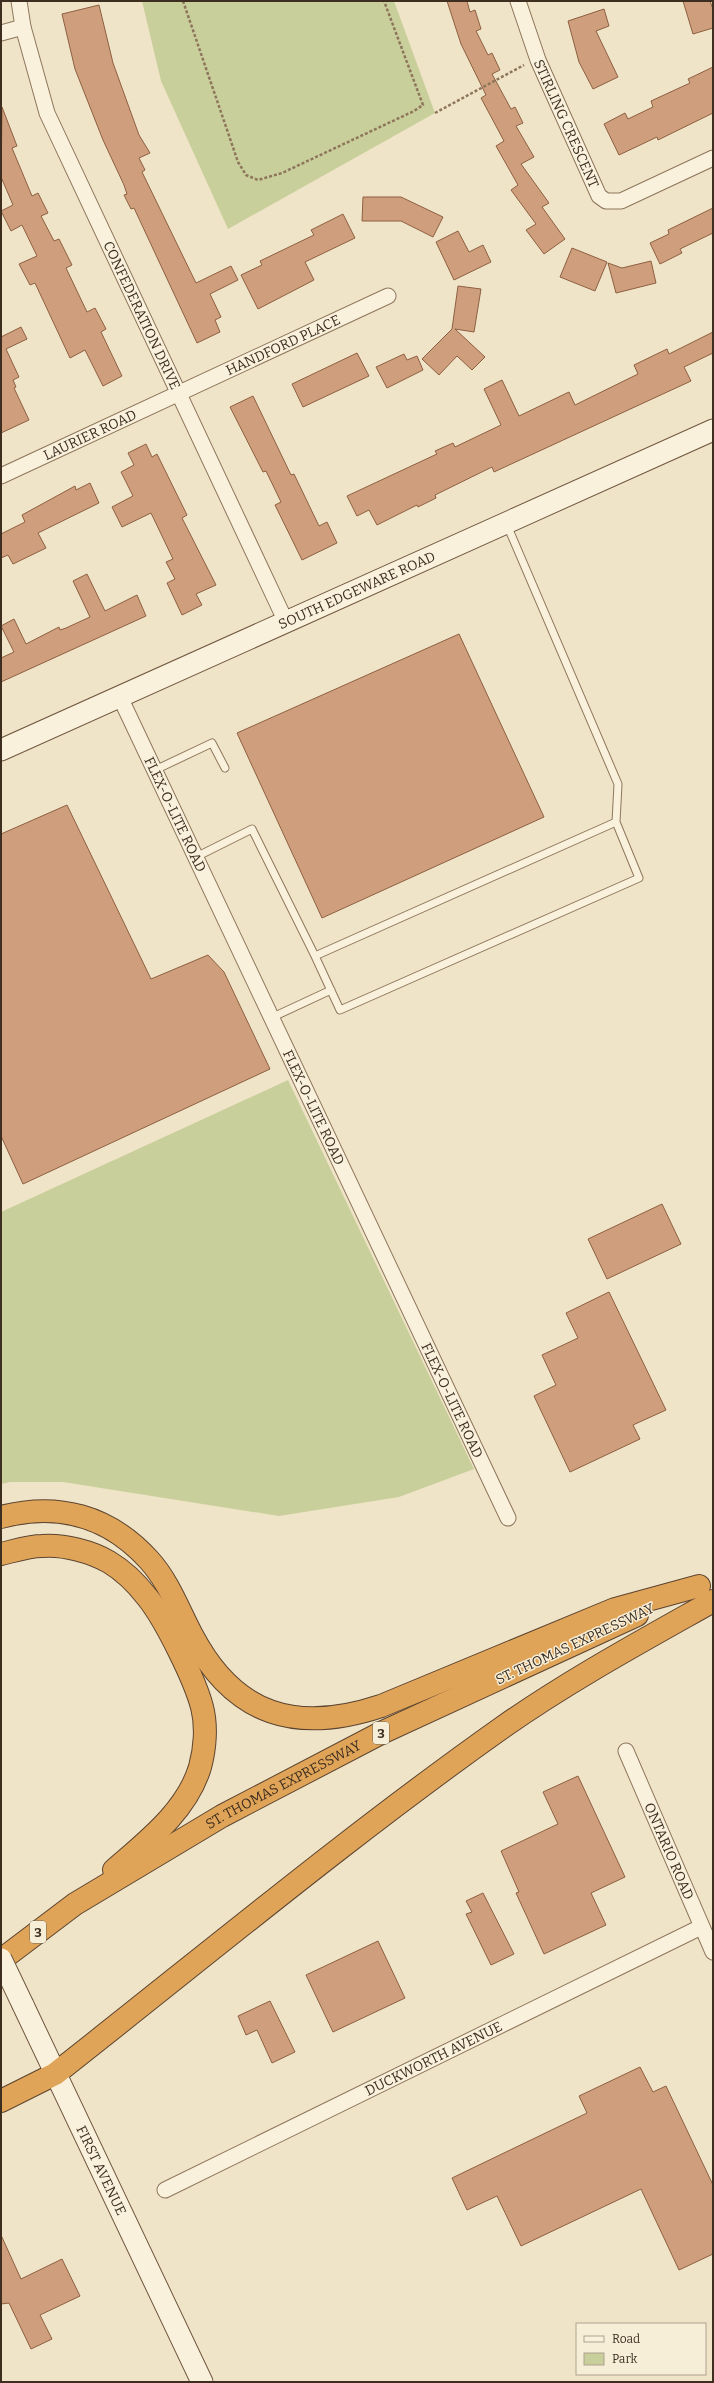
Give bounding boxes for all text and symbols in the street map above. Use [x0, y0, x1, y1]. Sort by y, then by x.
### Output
street label: STIRLING CRESCENT [530, 57, 603, 191]
street label: CONFEDERATION DRIVE [100, 238, 184, 392]
street label: HANDFORD PLACE [223, 311, 343, 379]
street label: LAURIER ROAD [41, 406, 139, 464]
street label: SOUTH EDGEWARE ROAD [276, 547, 438, 633]
street label: FLEX-O-LITE ROAD [141, 754, 210, 875]
street label: FLEX-O-LITE ROAD [279, 1047, 348, 1168]
street label: FLEX-O-LITE ROAD [418, 1340, 487, 1461]
street label: ST. THOMAS EXPRESSWAY [493, 1600, 657, 1688]
road number: 3 [373, 1722, 389, 1744]
street label: ST. THOMAS EXPRESSWAY [202, 1736, 364, 1832]
street label: ONTARIO ROAD [641, 1800, 698, 1902]
road number: 3 [30, 1921, 46, 1943]
street label: DUCKWORTH AVENUE [362, 2017, 505, 2099]
street label: FIRST AVENUE [73, 2123, 130, 2218]
legend [576, 2323, 706, 2375]
text: Road [612, 2332, 640, 2346]
text: Park [612, 2352, 638, 2366]

